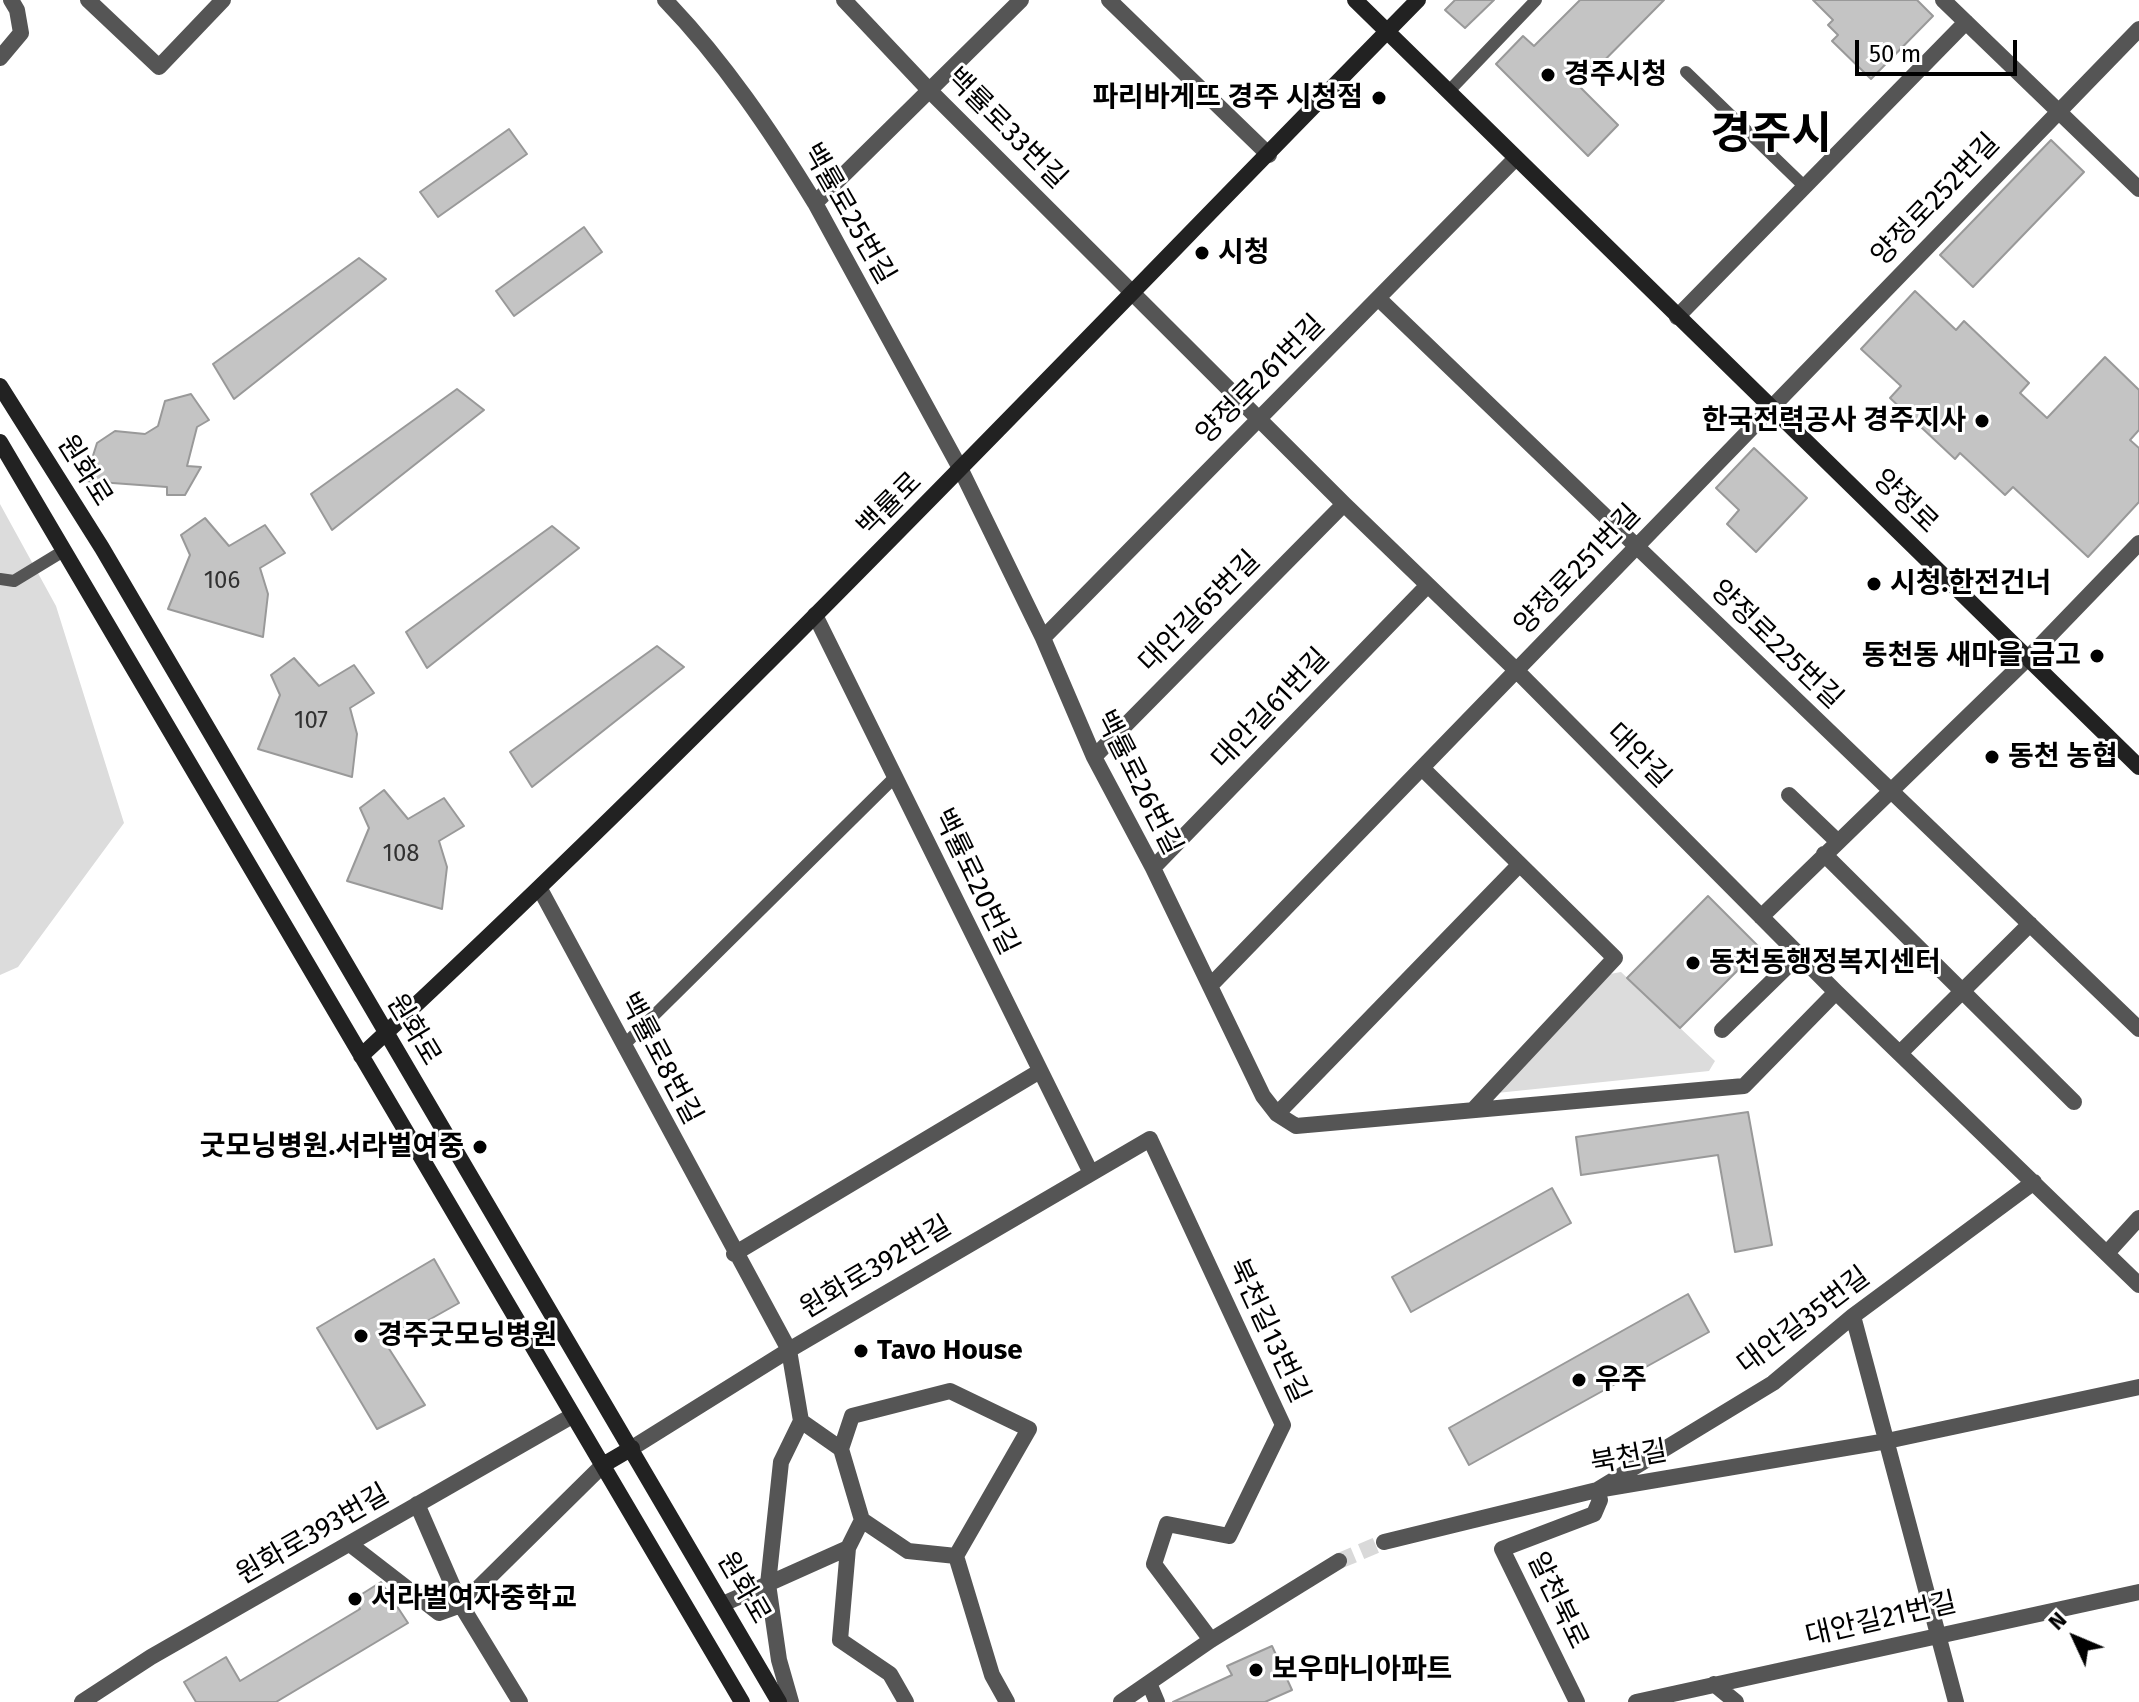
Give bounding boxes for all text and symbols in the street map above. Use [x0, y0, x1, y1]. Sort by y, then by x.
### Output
scale bar [1859, 24, 2021, 74]
text: 50 m [1869, 40, 1921, 68]
place label: 경주시청 [1564, 58, 1667, 92]
street label: 백률로33번길 [939, 62, 1073, 196]
marker: 경주시청 [1539, 66, 1557, 84]
place label: 파리바게뜨 경주 시청점 [1092, 81, 1363, 115]
marker: 파리바게뜨 경주 시청점 [1370, 89, 1388, 107]
district label: 경주시 [1710, 110, 1832, 162]
street label: 양정로252번길 [1865, 127, 2007, 273]
street label: 백률로25번길 [794, 138, 902, 290]
place label: 시청 [1218, 236, 1270, 270]
marker: 시청 [1193, 244, 1211, 262]
street label: 양정로261번길 [1190, 309, 1332, 451]
place label: 한국전력공사 경주지사 [1702, 404, 1966, 438]
marker: 한국전력공사 경주지사 [1973, 412, 1991, 430]
street label: 원화로 [49, 429, 119, 513]
street label: 양정로 [1866, 463, 1944, 541]
street label: 백률로 [851, 466, 929, 544]
street label: 양정로251번길 [1508, 498, 1648, 642]
street label: 대안길65번길 [1132, 544, 1268, 680]
house number: 106 [204, 567, 240, 595]
place label: 시청.한전건너 [1890, 567, 2051, 601]
street label: 양정로225번길 [1703, 574, 1849, 716]
marker: 시청.한전건너 [1865, 575, 1883, 593]
place label: 동천동 새마을 금고 [1862, 639, 2081, 673]
street label: 대안길61번길 [1205, 642, 1337, 776]
marker: 동천동 새마을 금고 [2088, 647, 2106, 665]
street label: 백률로26번길 [1087, 705, 1189, 861]
house number: 107 [294, 707, 328, 735]
street label: 대안길 [1599, 717, 1677, 795]
place label: 동천 농협 [2008, 740, 2118, 774]
marker: 동천 농협 [1983, 748, 2001, 766]
street label: 백률로20번길 [925, 804, 1025, 960]
house number: 108 [382, 840, 420, 868]
place label: 동천동행정복지센터 [1709, 946, 1941, 980]
marker: 동천동행정복지센터 [1684, 954, 1702, 972]
street label: 백률로8번길 [611, 987, 709, 1131]
street label: 원화로 [379, 988, 447, 1072]
place label: 굿모닝병원.서라벌여중 [200, 1130, 464, 1164]
marker: 굿모닝병원.서라벌여중 [471, 1138, 489, 1156]
street label: 원화로392번길 [794, 1210, 958, 1326]
street label: 북천길13번길 [1220, 1254, 1316, 1408]
street label: 대안길35번길 [1731, 1260, 1877, 1382]
place label: 경주굿모닝병원 [377, 1319, 557, 1353]
marker: 경주굿모닝병원 [352, 1327, 370, 1345]
place label: Tavo House [877, 1334, 1023, 1368]
marker: Tavo House [852, 1342, 870, 1360]
place label: 우주 [1595, 1363, 1647, 1397]
marker: 우주 [1570, 1371, 1588, 1389]
street label: 북천길 [1588, 1435, 1670, 1481]
street label: 원화로393번길 [231, 1478, 395, 1592]
street label: 원화로 [709, 1546, 777, 1630]
street label: 알천북로 [1519, 1547, 1595, 1655]
place label: 서라벌여자중학교 [371, 1582, 577, 1616]
street label: 대안길21번길 [1802, 1586, 1960, 1654]
marker: 서라벌여자중학교 [346, 1590, 364, 1608]
north arrow [2035, 1598, 2115, 1678]
text: N [2043, 1606, 2072, 1636]
place label: 보우마니아파트 [1272, 1653, 1452, 1687]
marker: 보우마니아파트 [1247, 1661, 1265, 1679]

